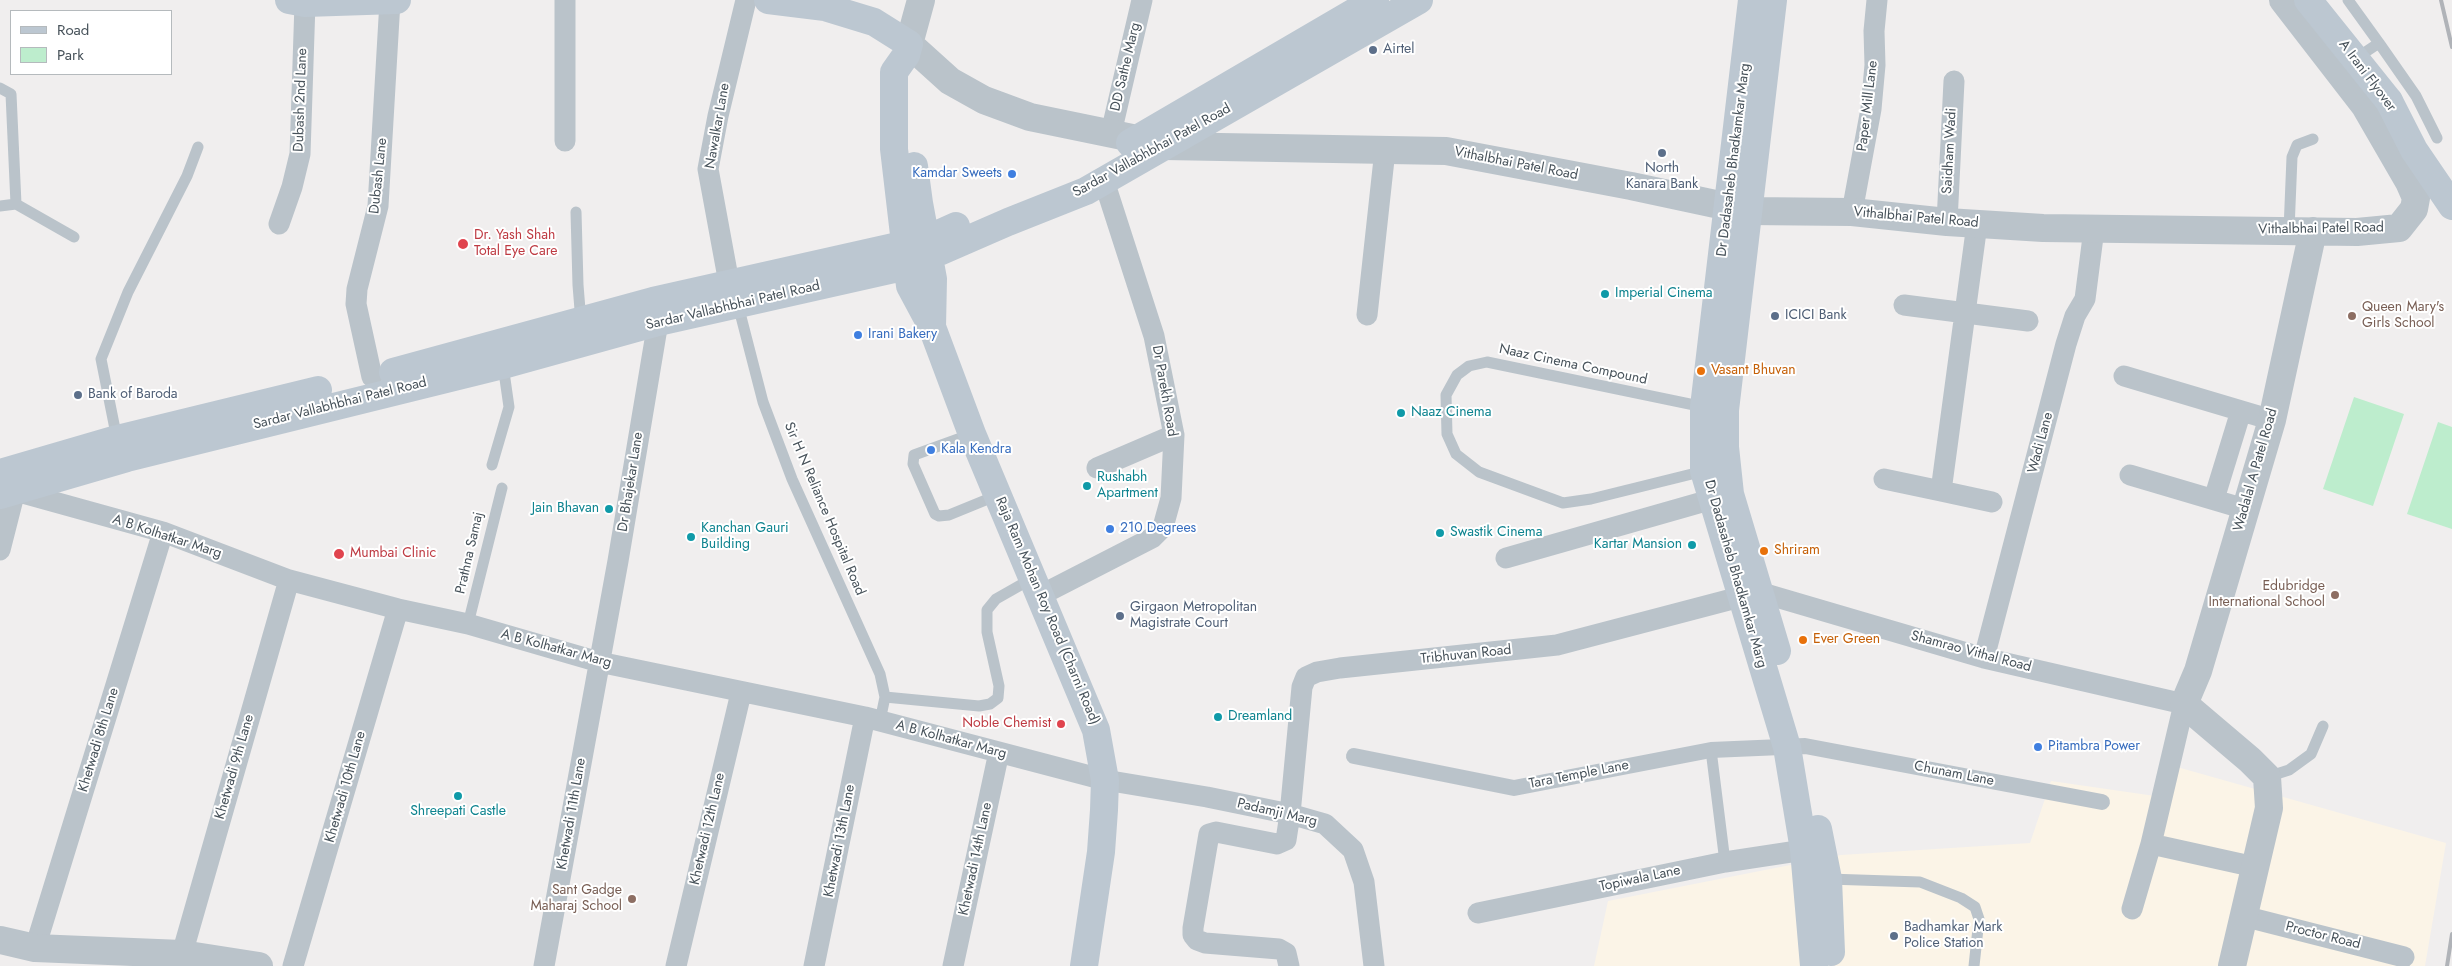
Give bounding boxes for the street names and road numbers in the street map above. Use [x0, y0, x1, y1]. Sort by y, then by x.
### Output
street label: DD Sathe Marg [1108, 21, 1144, 113]
street label: A Irani Flyover [2335, 37, 2399, 115]
street label: Dubash 2nd Lane [291, 48, 311, 152]
street label: Paper Mill Lane [1854, 60, 1882, 152]
street label: Dr Dadasaheb Bhadkamkar Marg [1714, 62, 1754, 258]
street label: Nawalkar Lane [702, 82, 734, 170]
street label: Sardar Vallabhbhai Patel Road [1070, 100, 1234, 202]
street label: Saidham Wadi [1939, 108, 1961, 194]
street label: Dubash Lane [367, 137, 391, 215]
street label: Vithalbhai Patel Road [1453, 144, 1579, 184]
street label: Vithalbhai Patel Road [1853, 204, 1979, 232]
street label: Vithalbhai Patel Road [2258, 220, 2384, 238]
street label: Sardar Vallabhbhai Patel Road [644, 278, 822, 334]
street label: Naaz Cinema Compound [1497, 341, 1649, 389]
street label: Dr Parekh Road [1148, 344, 1180, 438]
street label: Sardar Vallabhbhai Patel Road [252, 374, 428, 434]
street label: Wadalal A Patel Road [2230, 407, 2282, 533]
street label: Wadi Lane [2025, 411, 2057, 475]
street label: Sir H N Reliance Hospital Road [780, 420, 868, 598]
street label: Dr Bhajekar Lane [615, 431, 647, 533]
street label: Dr Dadasaheb Bhadkamkar Marg [1700, 478, 1770, 670]
street label: Raja Ram Mohan Roy Road (Charni Road) [991, 495, 1103, 727]
street label: Prathna Samaj [452, 510, 488, 596]
street label: A B Kolhatkar Marg [110, 511, 224, 563]
street label: A B Kolhatkar Marg [499, 626, 613, 672]
street label: Shamrao Vithal Road [1909, 628, 2033, 676]
street label: Tribhuvan Road [1420, 642, 1512, 668]
street label: Khetwadi 8th Lane [75, 686, 123, 794]
street label: Khetwadi 9th Lane [212, 713, 258, 821]
street label: A B Kolhatkar Marg [894, 717, 1008, 763]
street label: Khetwadi 10th Lane [322, 729, 370, 845]
street label: Khetwadi 11th Lane [554, 757, 590, 871]
street label: Tara Temple Lane [1528, 757, 1630, 793]
street label: Chunam Lane [1913, 758, 1995, 790]
street label: Khetwadi 12th Lane [687, 771, 729, 887]
street label: Khetwadi 13th Lane [821, 783, 859, 899]
street label: Padamji Marg [1235, 796, 1319, 830]
street label: Khetwadi 14th Lane [956, 801, 996, 917]
street label: Topiwala Lane [1598, 862, 1682, 896]
street label: Proctor Road [2284, 919, 2362, 953]

